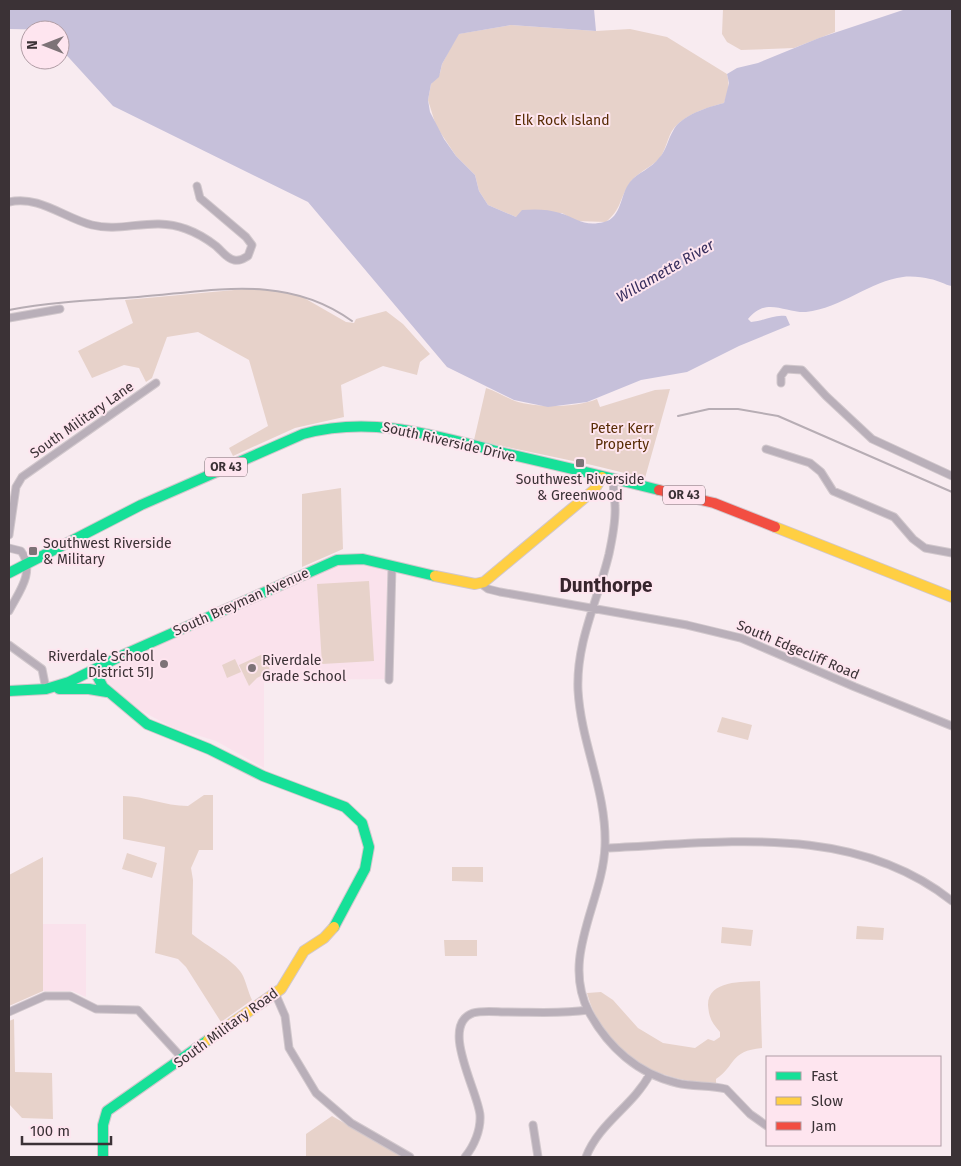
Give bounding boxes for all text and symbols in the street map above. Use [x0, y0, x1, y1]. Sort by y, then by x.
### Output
north arrow [20, 20, 70, 70]
text: N [24, 40, 41, 50]
park label: Elk Rock Island [514, 112, 610, 129]
water label: Willamette River [613, 235, 718, 306]
street label: South Military Lane [27, 378, 137, 462]
street label: South Riverside Drive [381, 418, 517, 466]
park label: Peter Kerr Property [590, 420, 654, 453]
marker: Southwest Riverside & Greenwood [574, 457, 586, 469]
road number: OR 43 [205, 458, 247, 477]
place label: Southwest Riverside & Greenwood [516, 471, 644, 504]
road number: OR 43 [663, 486, 705, 504]
place label: Southwest Riverside & Military [43, 535, 172, 568]
marker: Southwest Riverside & Military [27, 545, 39, 557]
street label: South Breyman Avenue [170, 564, 312, 640]
district label: Dunthorpe [559, 574, 653, 597]
street label: South Edgecliff Road [734, 617, 862, 683]
place label: Riverdale School District 51J [48, 648, 154, 681]
place label: Riverdale Grade School [262, 652, 346, 685]
marker: Riverdale School District 51J [158, 658, 170, 670]
marker: Riverdale Grade School [246, 662, 258, 674]
street label: South Military Road [171, 984, 281, 1072]
legend [766, 1056, 941, 1146]
text: Fast [811, 1067, 838, 1085]
text: Slow [811, 1092, 843, 1110]
scale bar [22, 1114, 111, 1146]
text: Jam [811, 1117, 837, 1135]
text: 100 m [30, 1122, 70, 1140]

